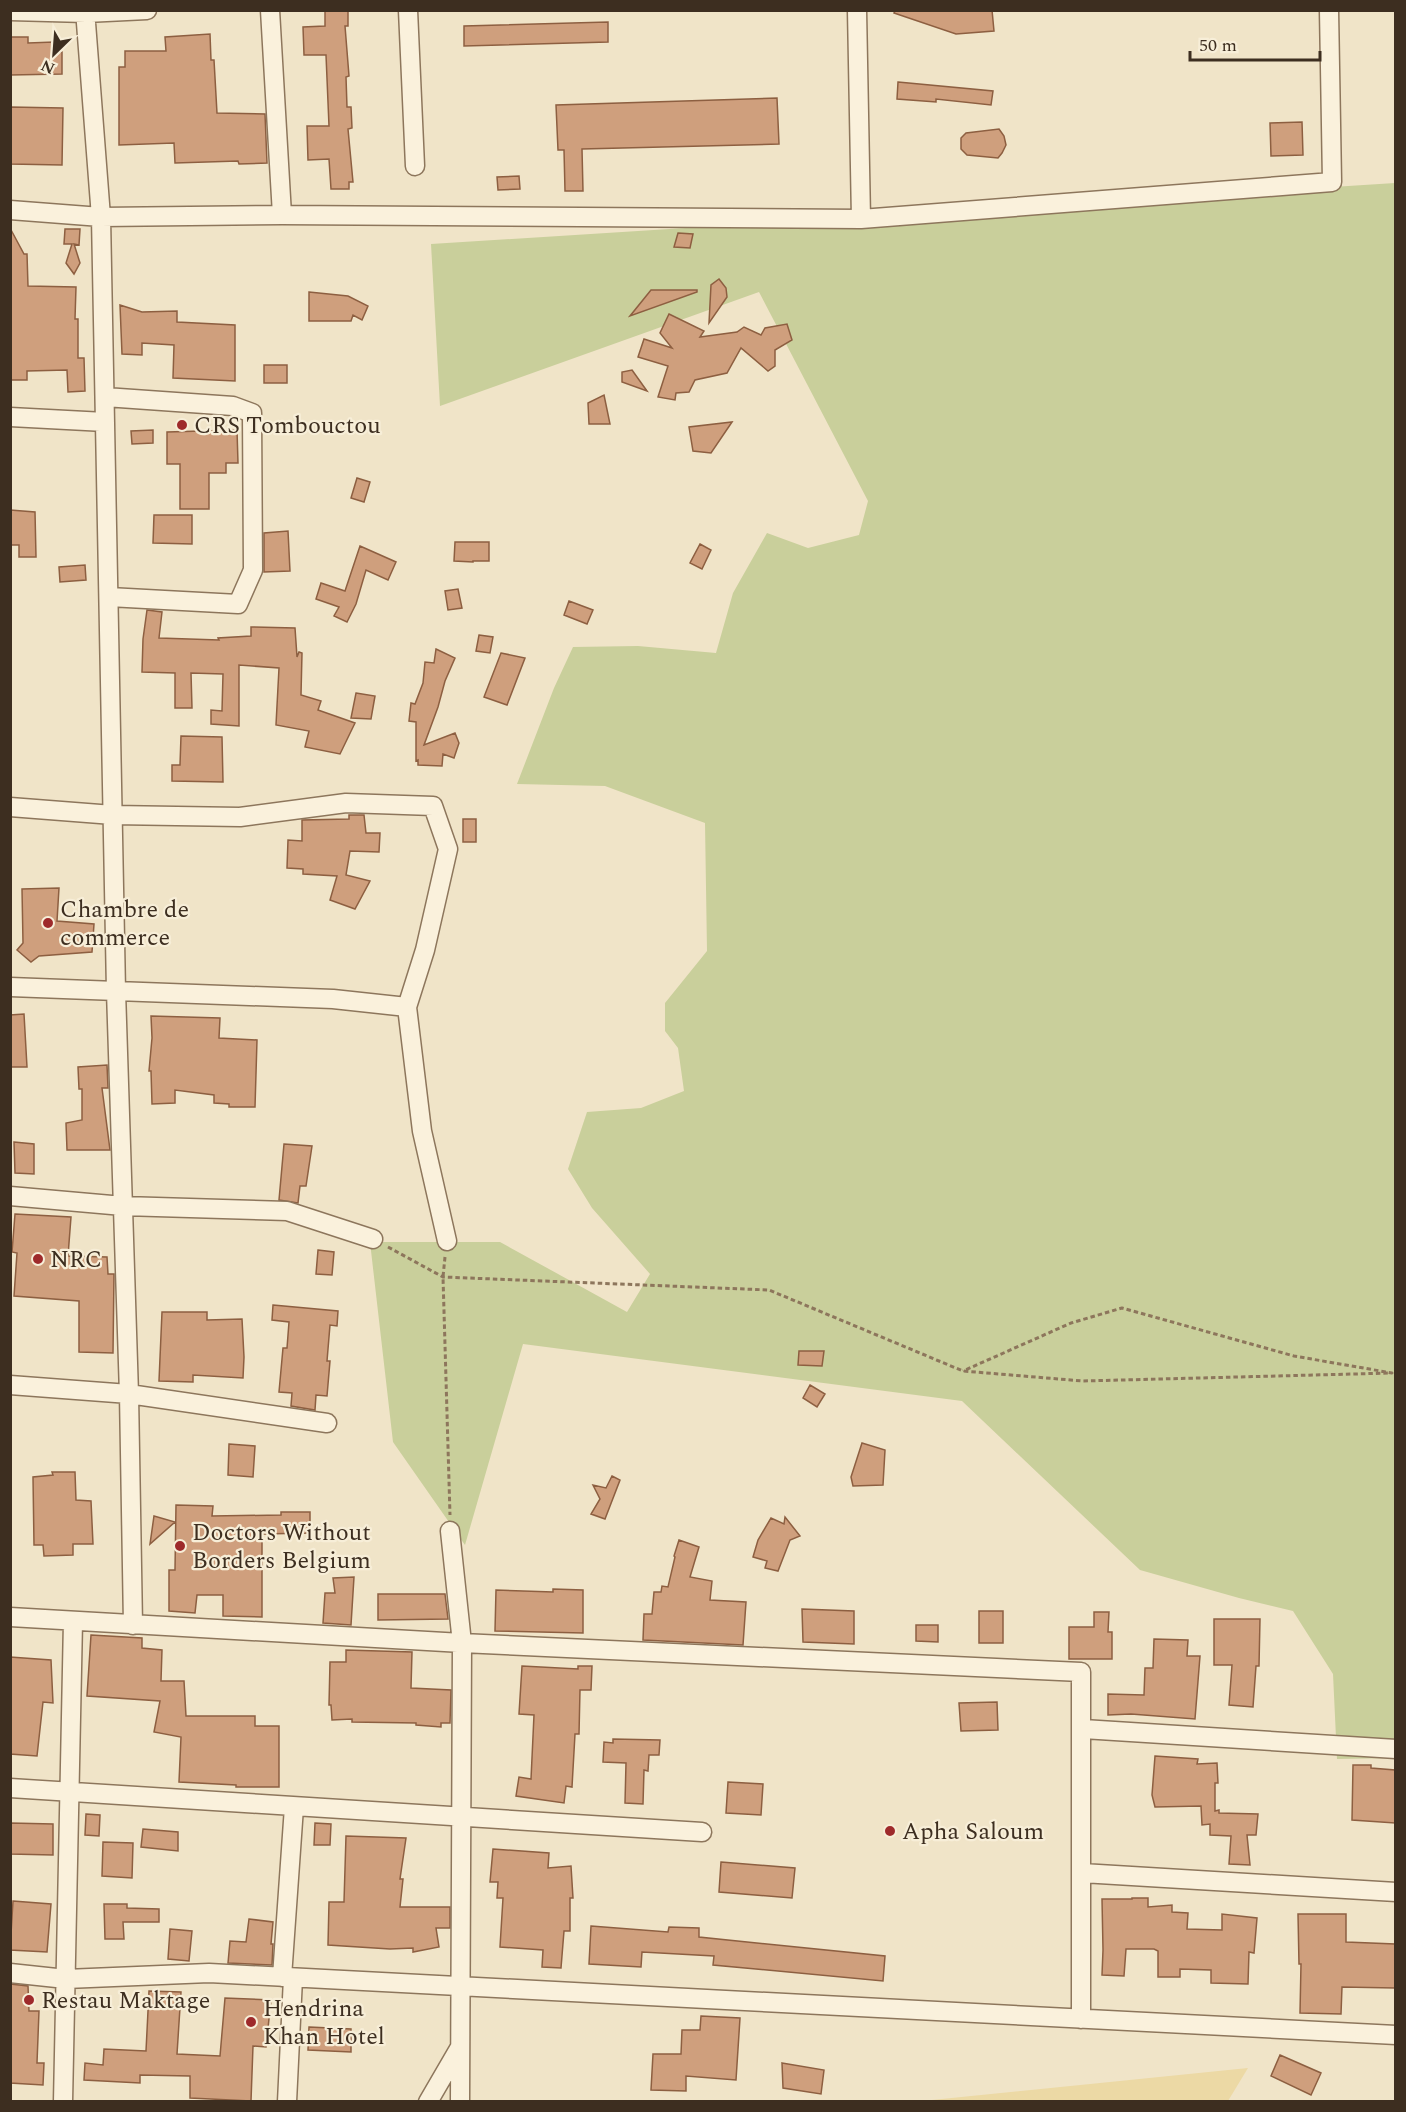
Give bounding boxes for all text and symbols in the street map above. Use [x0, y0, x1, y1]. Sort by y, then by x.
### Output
north arrow [24, 24, 84, 84]
scale bar [1190, 24, 1320, 62]
text: 50 m [1199, 32, 1237, 59]
text: N [37, 53, 59, 80]
place label: CRS Tombouctou [194, 408, 381, 444]
marker: CRS Tombouctou [175, 418, 189, 432]
place label: Chambre de commerce [60, 892, 189, 956]
marker: Chambre de commerce [41, 916, 55, 930]
place label: NRC [50, 1242, 102, 1278]
marker: NRC [31, 1252, 45, 1266]
place label: Doctors Without Borders Belgium [192, 1515, 371, 1579]
marker: Doctors Without Borders Belgium [173, 1539, 187, 1553]
place label: Apha Saloum [902, 1814, 1044, 1850]
marker: Apha Saloum [883, 1824, 897, 1838]
place label: Restau Maktage [41, 1983, 210, 2019]
place label: Hendrina Khan Hotel [263, 1991, 385, 2055]
marker: Restau Maktage [22, 1993, 36, 2007]
marker: Hendrina Khan Hotel [244, 2015, 258, 2029]

